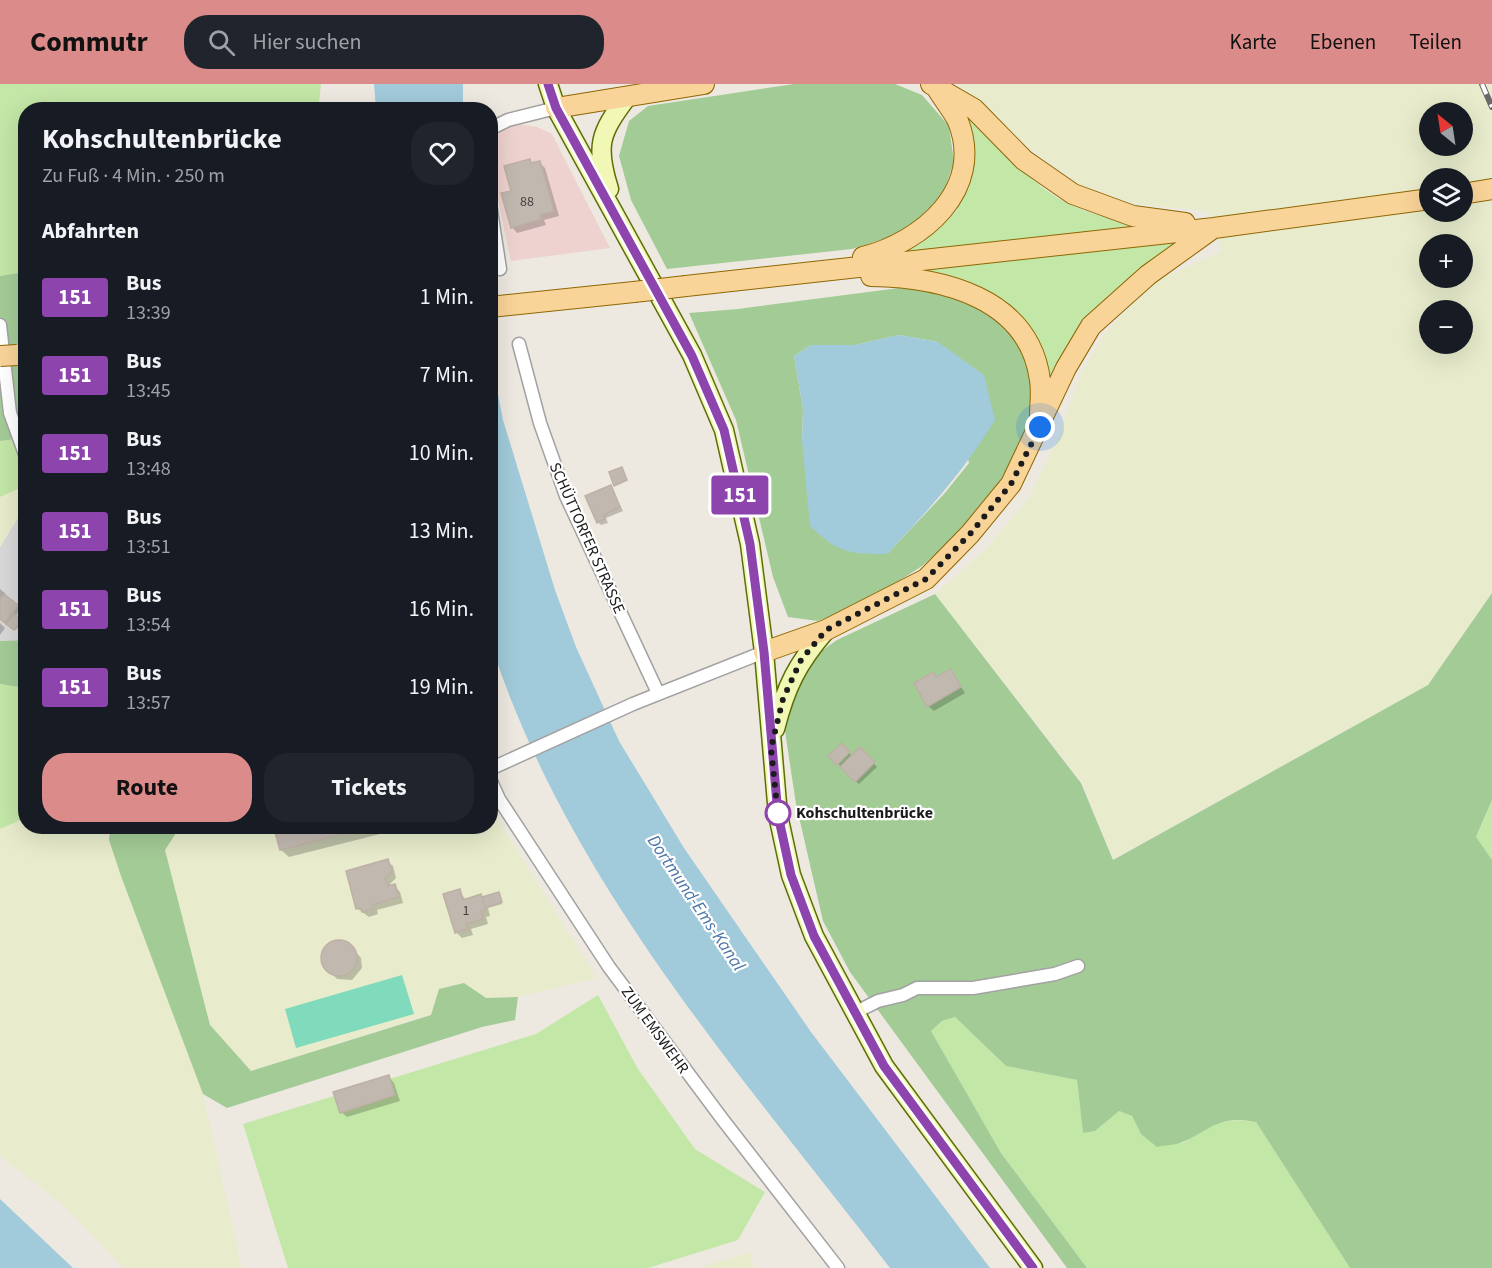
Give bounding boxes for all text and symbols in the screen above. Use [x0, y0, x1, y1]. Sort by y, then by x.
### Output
search box [184, 15, 604, 69]
text: Commutr [30, 22, 148, 62]
icon: search [205, 26, 238, 59]
text: Hier suchen [253, 26, 361, 58]
text: Karte [1230, 27, 1277, 57]
text: Ebenen [1310, 27, 1376, 57]
text: Teilen [1409, 27, 1462, 57]
north arrow [1419, 102, 1473, 156]
map controls [1419, 102, 1473, 354]
text: Kohschultenbrücke [42, 119, 282, 159]
button: heart [411, 122, 474, 185]
text: Zu Fuß · 4 Min. · 250 m [42, 162, 225, 190]
button: layers [1419, 168, 1473, 222]
house number: 88 [520, 192, 534, 212]
text: Abfahrten [42, 215, 139, 247]
button: + [1419, 234, 1473, 288]
text: Bus [126, 267, 162, 299]
text: 1 Min. [420, 281, 474, 313]
text: 151 [58, 282, 92, 312]
text: 13:39 [126, 299, 171, 327]
button: − [1419, 300, 1473, 354]
text: Bus [126, 345, 162, 377]
text: 7 Min. [420, 359, 474, 391]
text: 151 [58, 360, 92, 390]
text: 13:45 [126, 377, 171, 405]
your location [1025, 412, 1055, 442]
text: Bus [126, 423, 162, 455]
text: 10 Min. [409, 437, 474, 469]
text: 151 [58, 438, 92, 468]
text: 13:48 [126, 455, 171, 483]
street label: SCHÜTTORFER STRASSE [544, 459, 630, 617]
line badge: 151 [706, 476, 774, 514]
text: 151 [723, 480, 757, 510]
text: Bus [126, 501, 162, 533]
text: 13 Min. [409, 515, 474, 547]
text: 151 [58, 516, 92, 546]
text: 13:51 [126, 533, 171, 561]
text: Bus [126, 579, 162, 611]
text: 16 Min. [409, 593, 474, 625]
text: 151 [58, 594, 92, 624]
text: 13:54 [126, 611, 171, 639]
text: Bus [126, 657, 162, 689]
text: 19 Min. [409, 671, 474, 703]
text: 151 [58, 672, 92, 702]
text: 13:57 [126, 689, 171, 717]
button: Route [42, 753, 252, 822]
button: Tickets [264, 753, 474, 822]
marker: Kohschultenbrücke [765, 800, 791, 826]
place label: Kohschultenbrücke [796, 802, 933, 824]
water label: Dortmund-Ems-Kanal [641, 830, 751, 976]
house number: 1 [463, 901, 470, 921]
street label: ZUM EMSWEHR [616, 982, 694, 1078]

